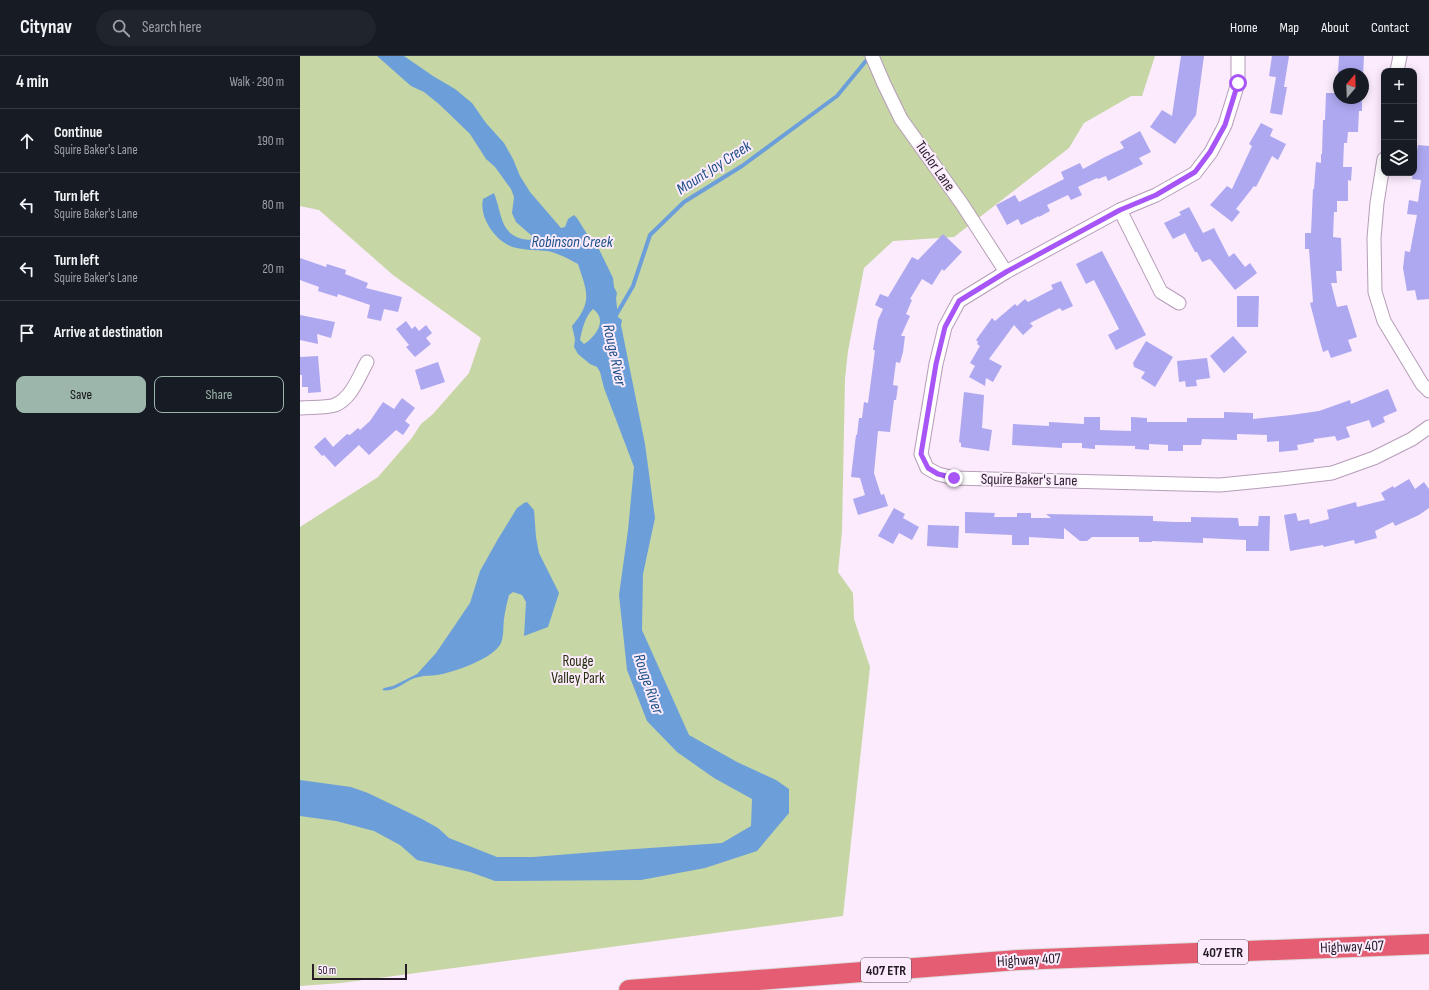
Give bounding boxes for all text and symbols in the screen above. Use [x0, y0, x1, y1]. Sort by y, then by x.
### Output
search box [96, 10, 376, 46]
text: Citynav [20, 16, 72, 39]
icon: search [110, 17, 132, 39]
text: Search here [142, 18, 202, 37]
text: Home [1230, 19, 1258, 36]
text: Map [1280, 19, 1299, 36]
text: About [1321, 19, 1349, 36]
text: Contact [1371, 19, 1409, 36]
north arrow [1333, 68, 1369, 104]
map controls [1381, 68, 1417, 176]
button: + [1381, 68, 1417, 104]
text: 4 min [16, 72, 49, 92]
text: Walk · 290 m [229, 74, 284, 90]
route start [1229, 74, 1247, 92]
button: − [1381, 104, 1417, 140]
text: Continue [54, 123, 103, 142]
icon: ahead [16, 130, 38, 152]
text: 190 m [257, 133, 284, 149]
water label: Mount Joy Creek [673, 136, 756, 199]
street label: Tuclor Lane [911, 137, 959, 195]
button: layers [1381, 140, 1417, 176]
text: Squire Baker's Lane [54, 142, 138, 158]
text: Turn left [54, 187, 99, 206]
icon: left [16, 194, 38, 216]
text: 80 m [262, 197, 284, 213]
text: Squire Baker's Lane [54, 206, 138, 222]
water label: Robinson Creek [531, 233, 614, 252]
text: Turn left [54, 251, 99, 270]
icon: left [16, 258, 38, 280]
text: 20 m [262, 261, 284, 277]
text: Squire Baker's Lane [54, 270, 138, 286]
icon: arrive [16, 322, 38, 344]
text: Arrive at destination [54, 323, 163, 342]
water label: Rouge River [598, 323, 630, 388]
button: Save [16, 376, 146, 413]
button: Share [154, 376, 284, 413]
route end [945, 469, 963, 487]
street label: Squire Baker's Lane [981, 470, 1077, 490]
park label: Rouge Valley Park [551, 652, 605, 688]
water label: Rouge River [629, 652, 667, 717]
street label: Highway 407 [1320, 936, 1384, 958]
road number: 407 ETR [1198, 940, 1248, 964]
street label: Highway 407 [997, 949, 1061, 971]
road number: 407 ETR [861, 958, 911, 982]
scale bar [312, 962, 407, 981]
text: 50 m [318, 964, 336, 977]

